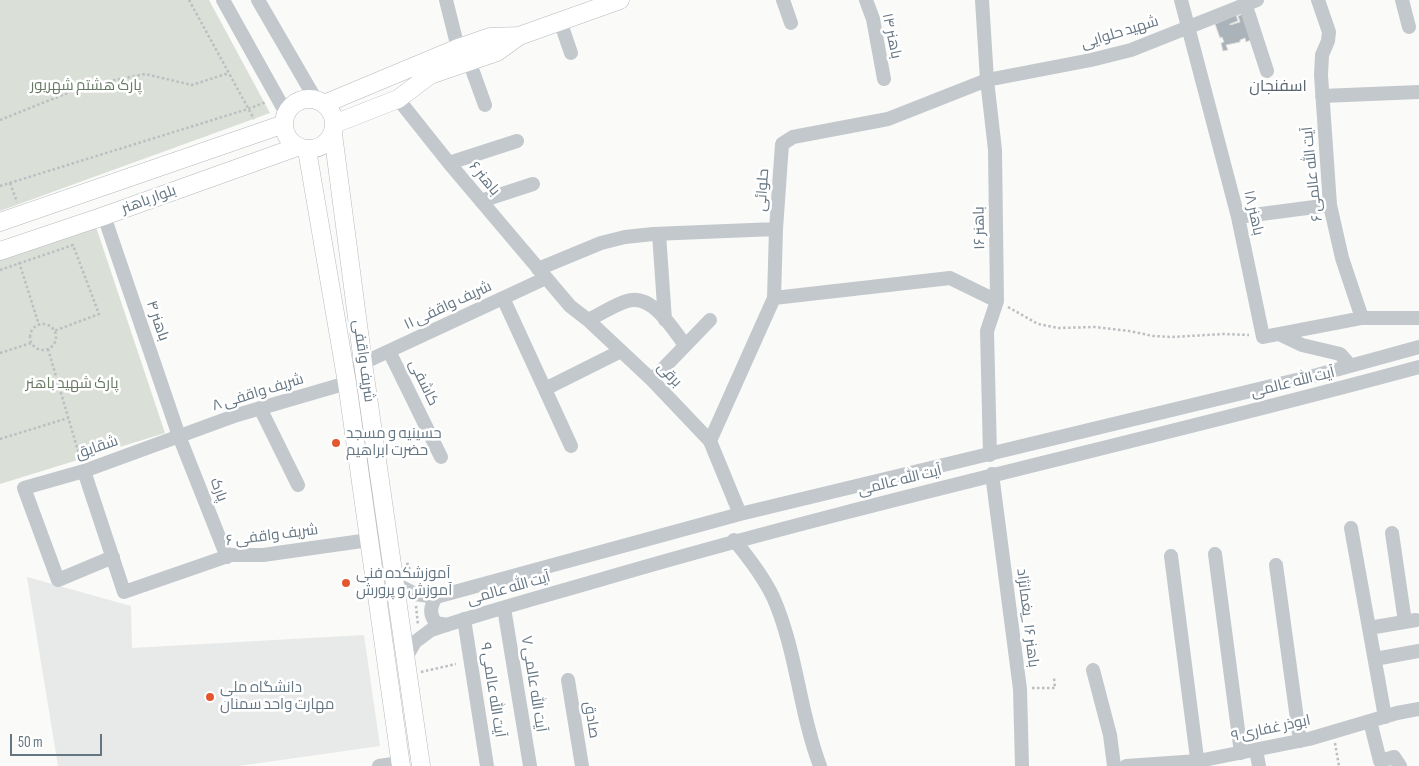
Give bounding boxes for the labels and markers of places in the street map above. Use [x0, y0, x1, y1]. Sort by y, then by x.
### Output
place label: حسینیه و مسجد حضرت ابراهیم [346, 425, 442, 460]
marker: حسینیه و مسجد حضرت ابراهیم [330, 437, 342, 449]
place label: آموزشکده فنی آموزش و پرورش [356, 565, 452, 600]
marker: آموزشکده فنی آموزش و پرورش [340, 577, 352, 589]
place label: دانشگاه ملی مهارت واحد سمنان [220, 679, 334, 714]
marker: دانشگاه ملی مهارت واحد سمنان [204, 691, 216, 703]

